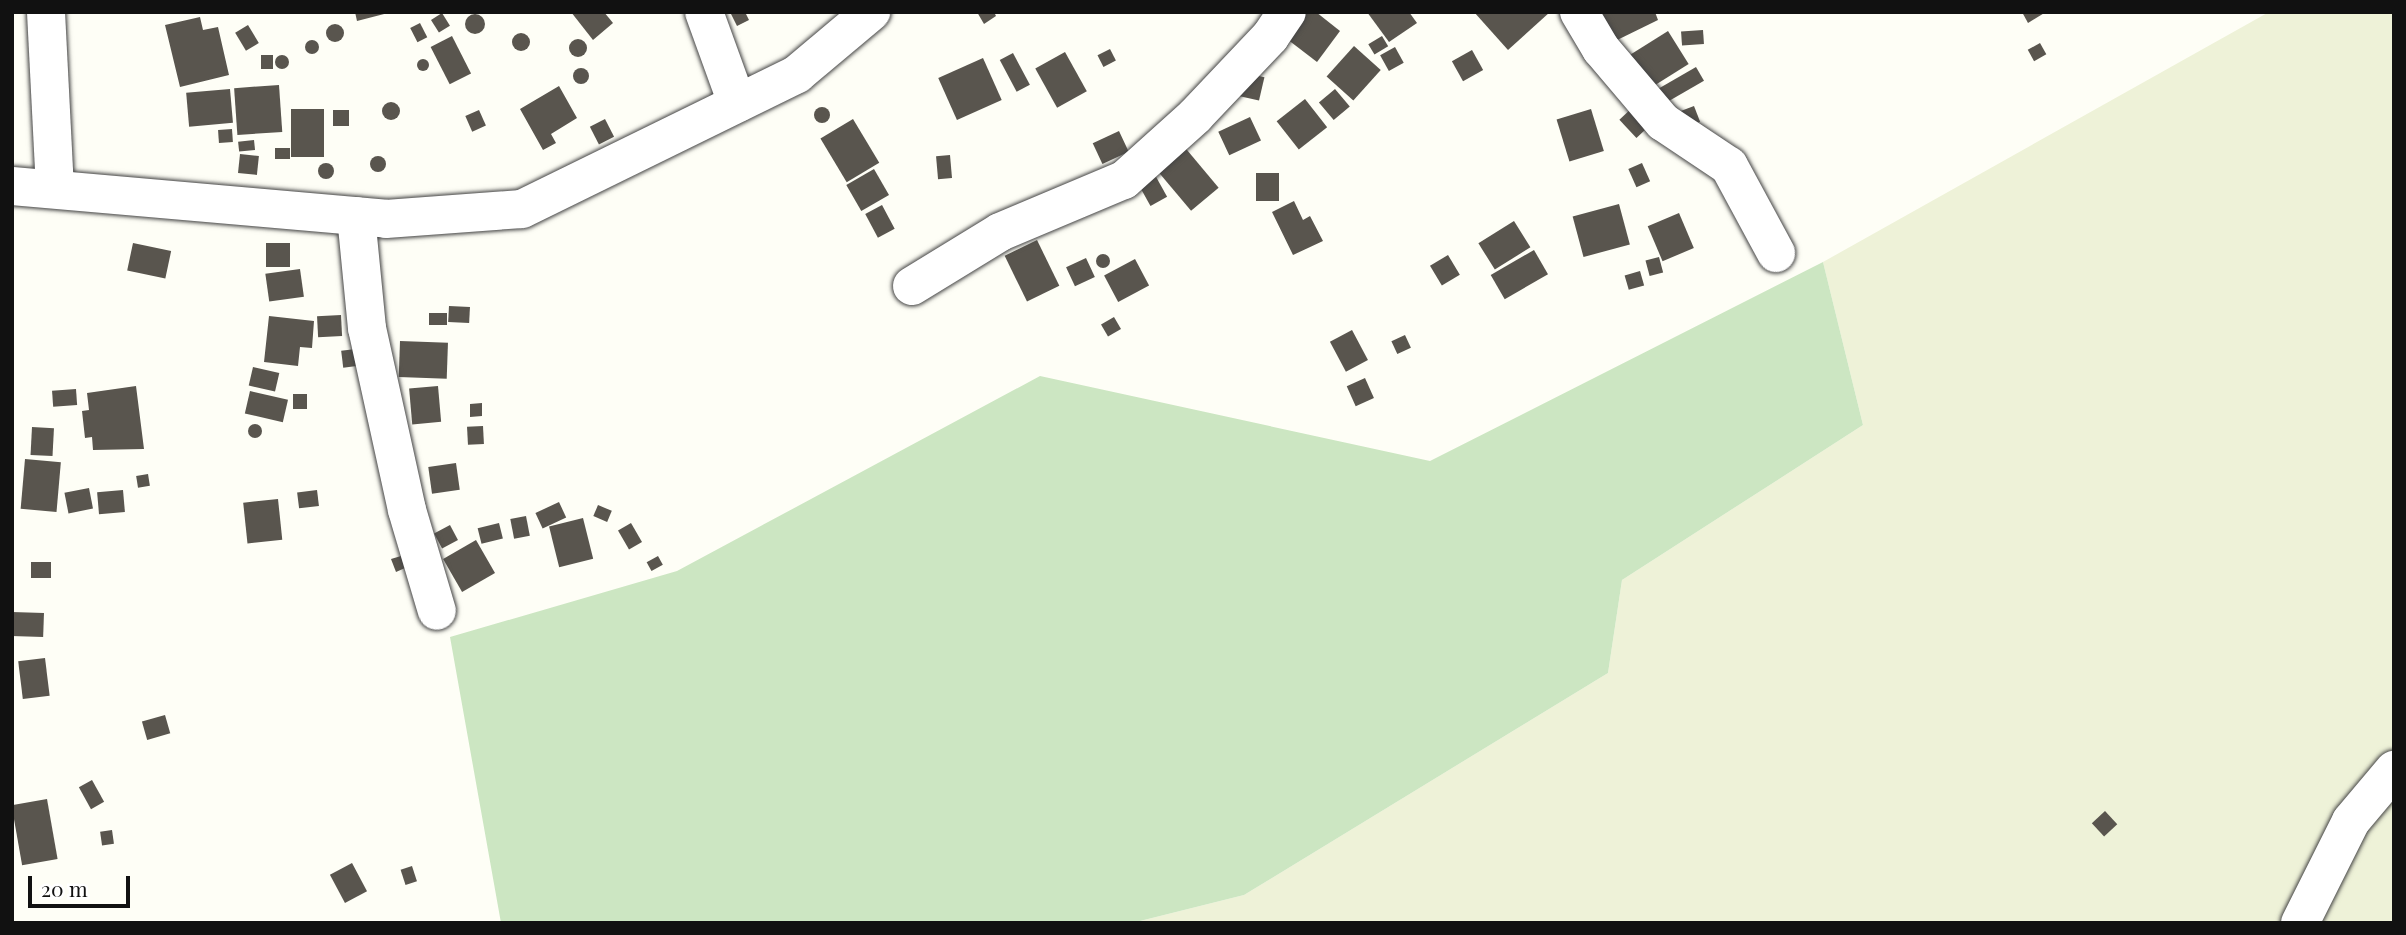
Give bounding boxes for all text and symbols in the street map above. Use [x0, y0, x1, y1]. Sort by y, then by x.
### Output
scale bar [32, 862, 133, 906]
text: 20 m [41, 874, 88, 902]

